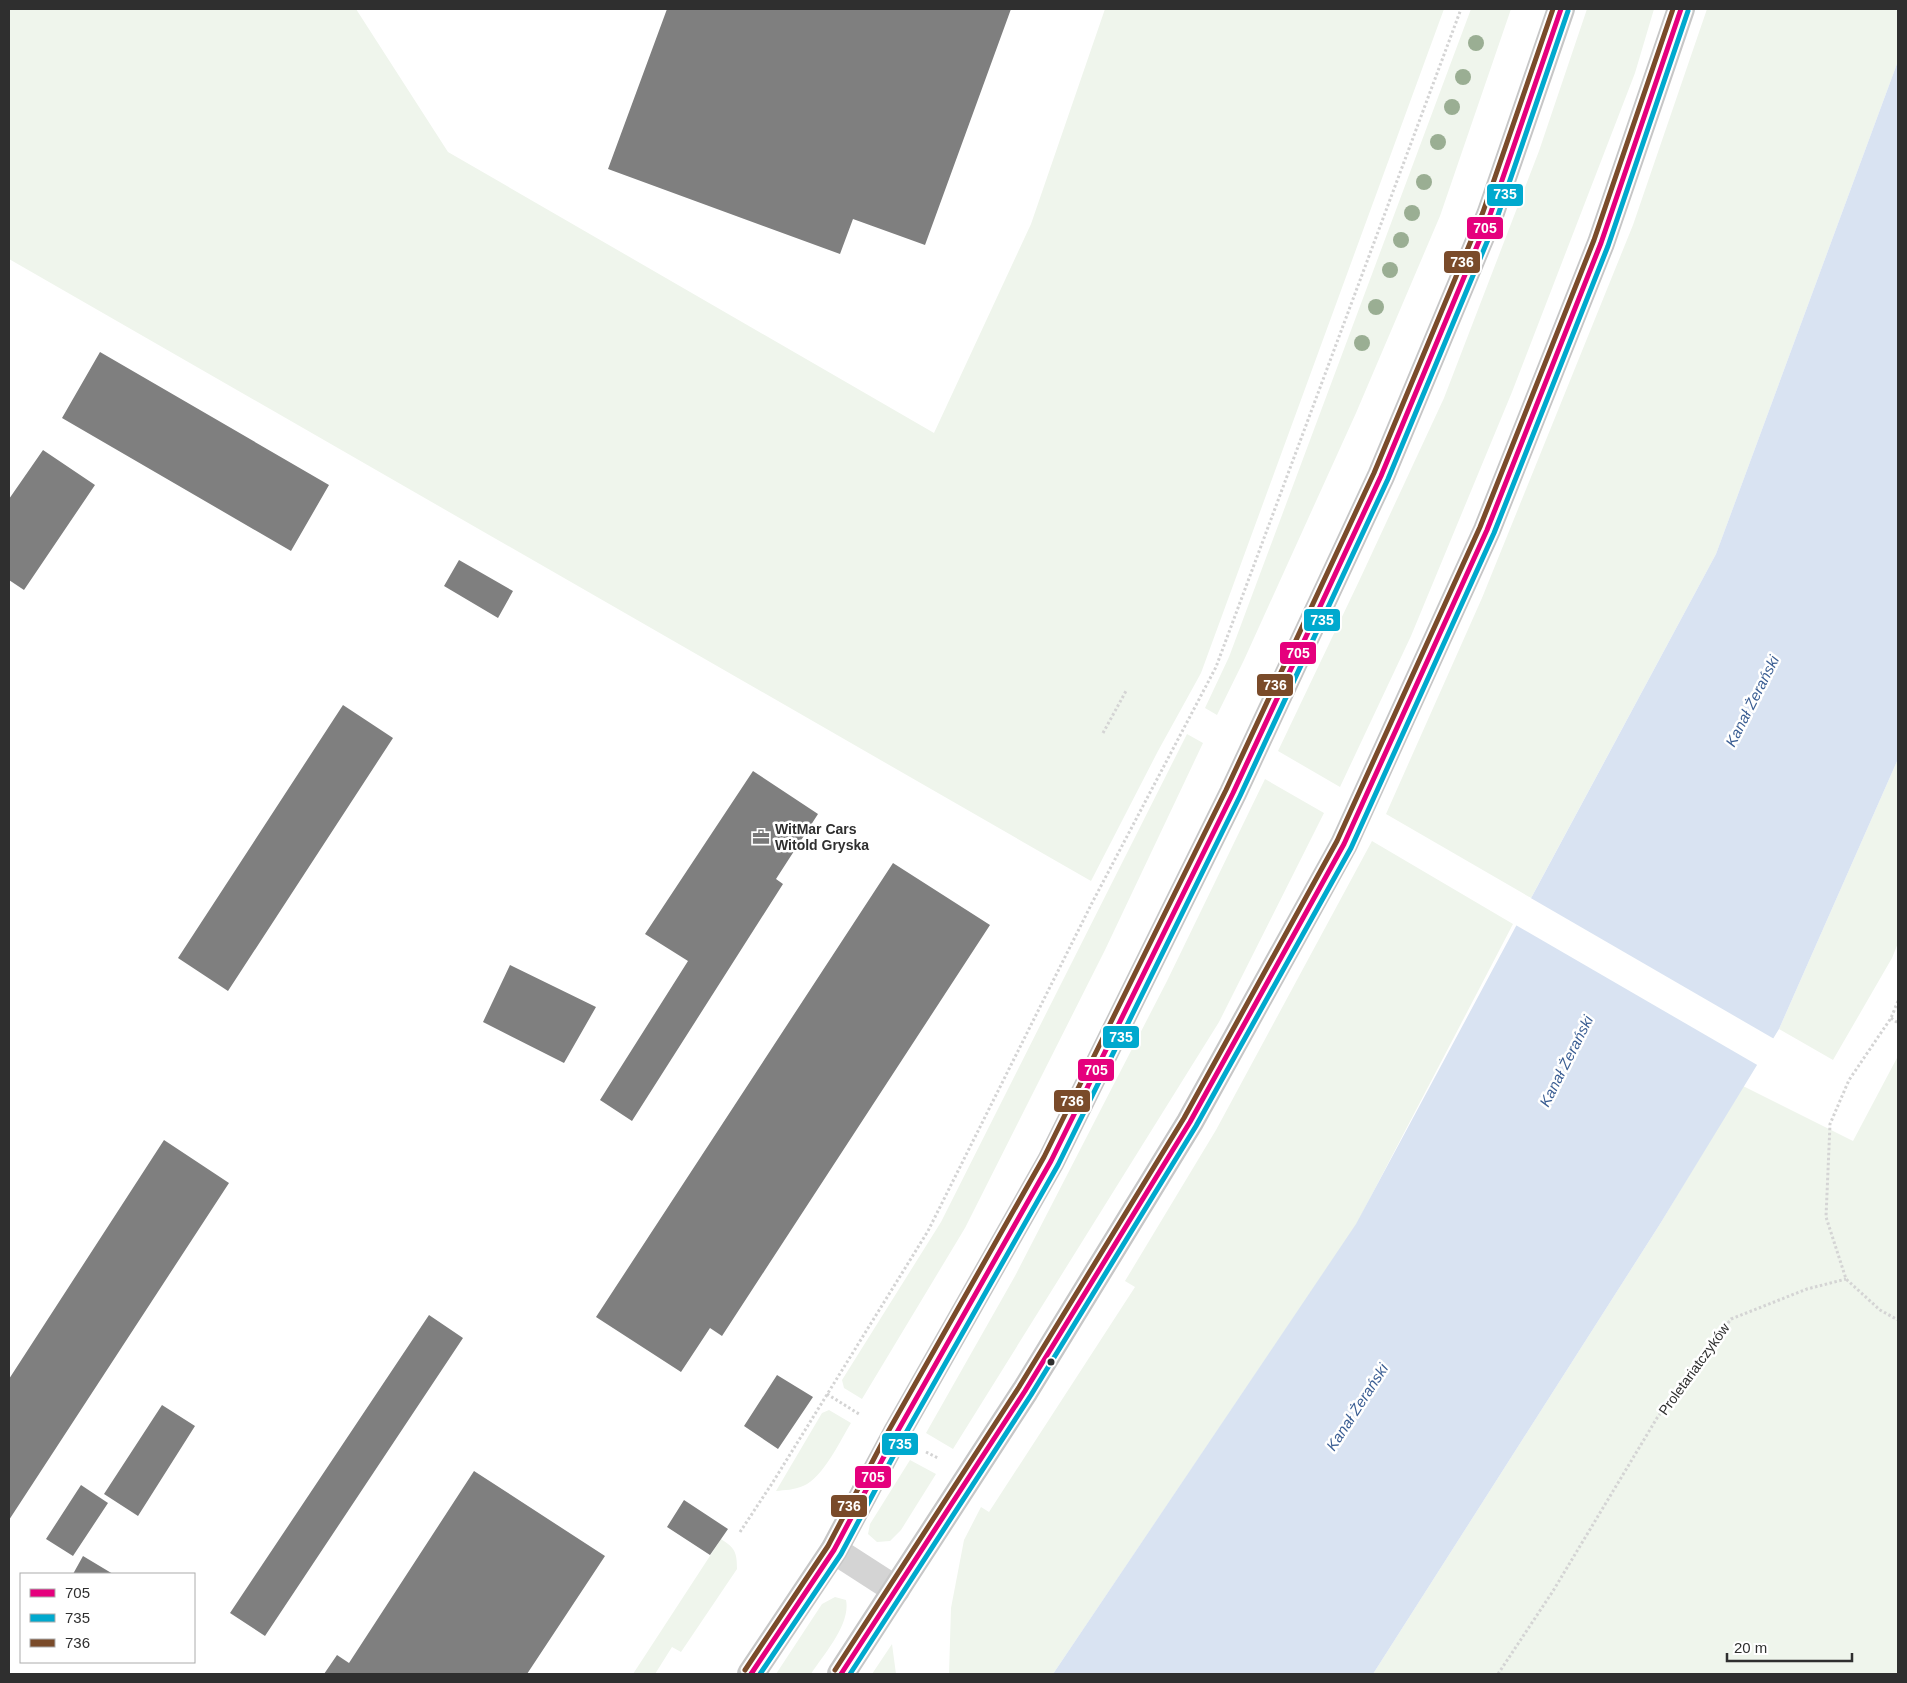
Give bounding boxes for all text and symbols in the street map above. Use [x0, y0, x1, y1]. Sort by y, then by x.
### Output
line badge: 735 [1486, 183, 1524, 207]
text: 735 [1493, 186, 1517, 202]
line badge: 705 [1466, 216, 1504, 240]
text: 705 [1473, 220, 1497, 236]
line badge: 736 [1443, 250, 1481, 274]
text: 736 [1450, 254, 1474, 270]
line badge: 735 [1303, 608, 1341, 632]
text: 735 [1310, 612, 1334, 628]
line badge: 705 [1279, 641, 1317, 665]
text: 705 [1286, 645, 1310, 661]
water label: Kanał Żerański [1722, 652, 1783, 749]
line badge: 736 [1256, 673, 1294, 697]
text: 736 [1263, 677, 1287, 693]
place label: WitMar Cars Witold Gryska [775, 821, 869, 853]
office icon: WitMar Cars Witold Gryska [751, 827, 771, 847]
water label: Kanał Żerański [1536, 1012, 1597, 1109]
line badge: 735 [1102, 1025, 1140, 1049]
text: 735 [1109, 1029, 1133, 1045]
line badge: 705 [1077, 1058, 1115, 1082]
text: 705 [1084, 1062, 1108, 1078]
line badge: 736 [1053, 1089, 1091, 1113]
text: 736 [1060, 1093, 1084, 1109]
street label: Proletariatczyków [1655, 1319, 1733, 1418]
unlabelled marker [1046, 1357, 1056, 1367]
water label: Kanał Żerański [1323, 1360, 1392, 1454]
line badge: 735 [881, 1432, 919, 1456]
text: 735 [888, 1436, 912, 1452]
line badge: 705 [854, 1465, 892, 1489]
text: 705 [861, 1469, 885, 1485]
line badge: 736 [830, 1494, 868, 1518]
text: 736 [837, 1498, 861, 1514]
legend [20, 1573, 195, 1663]
text: 705 [65, 1584, 90, 1601]
text: 735 [65, 1609, 90, 1626]
scale bar [1727, 1630, 1852, 1662]
text: 736 [65, 1634, 90, 1651]
text: 20 m [1734, 1639, 1767, 1656]

